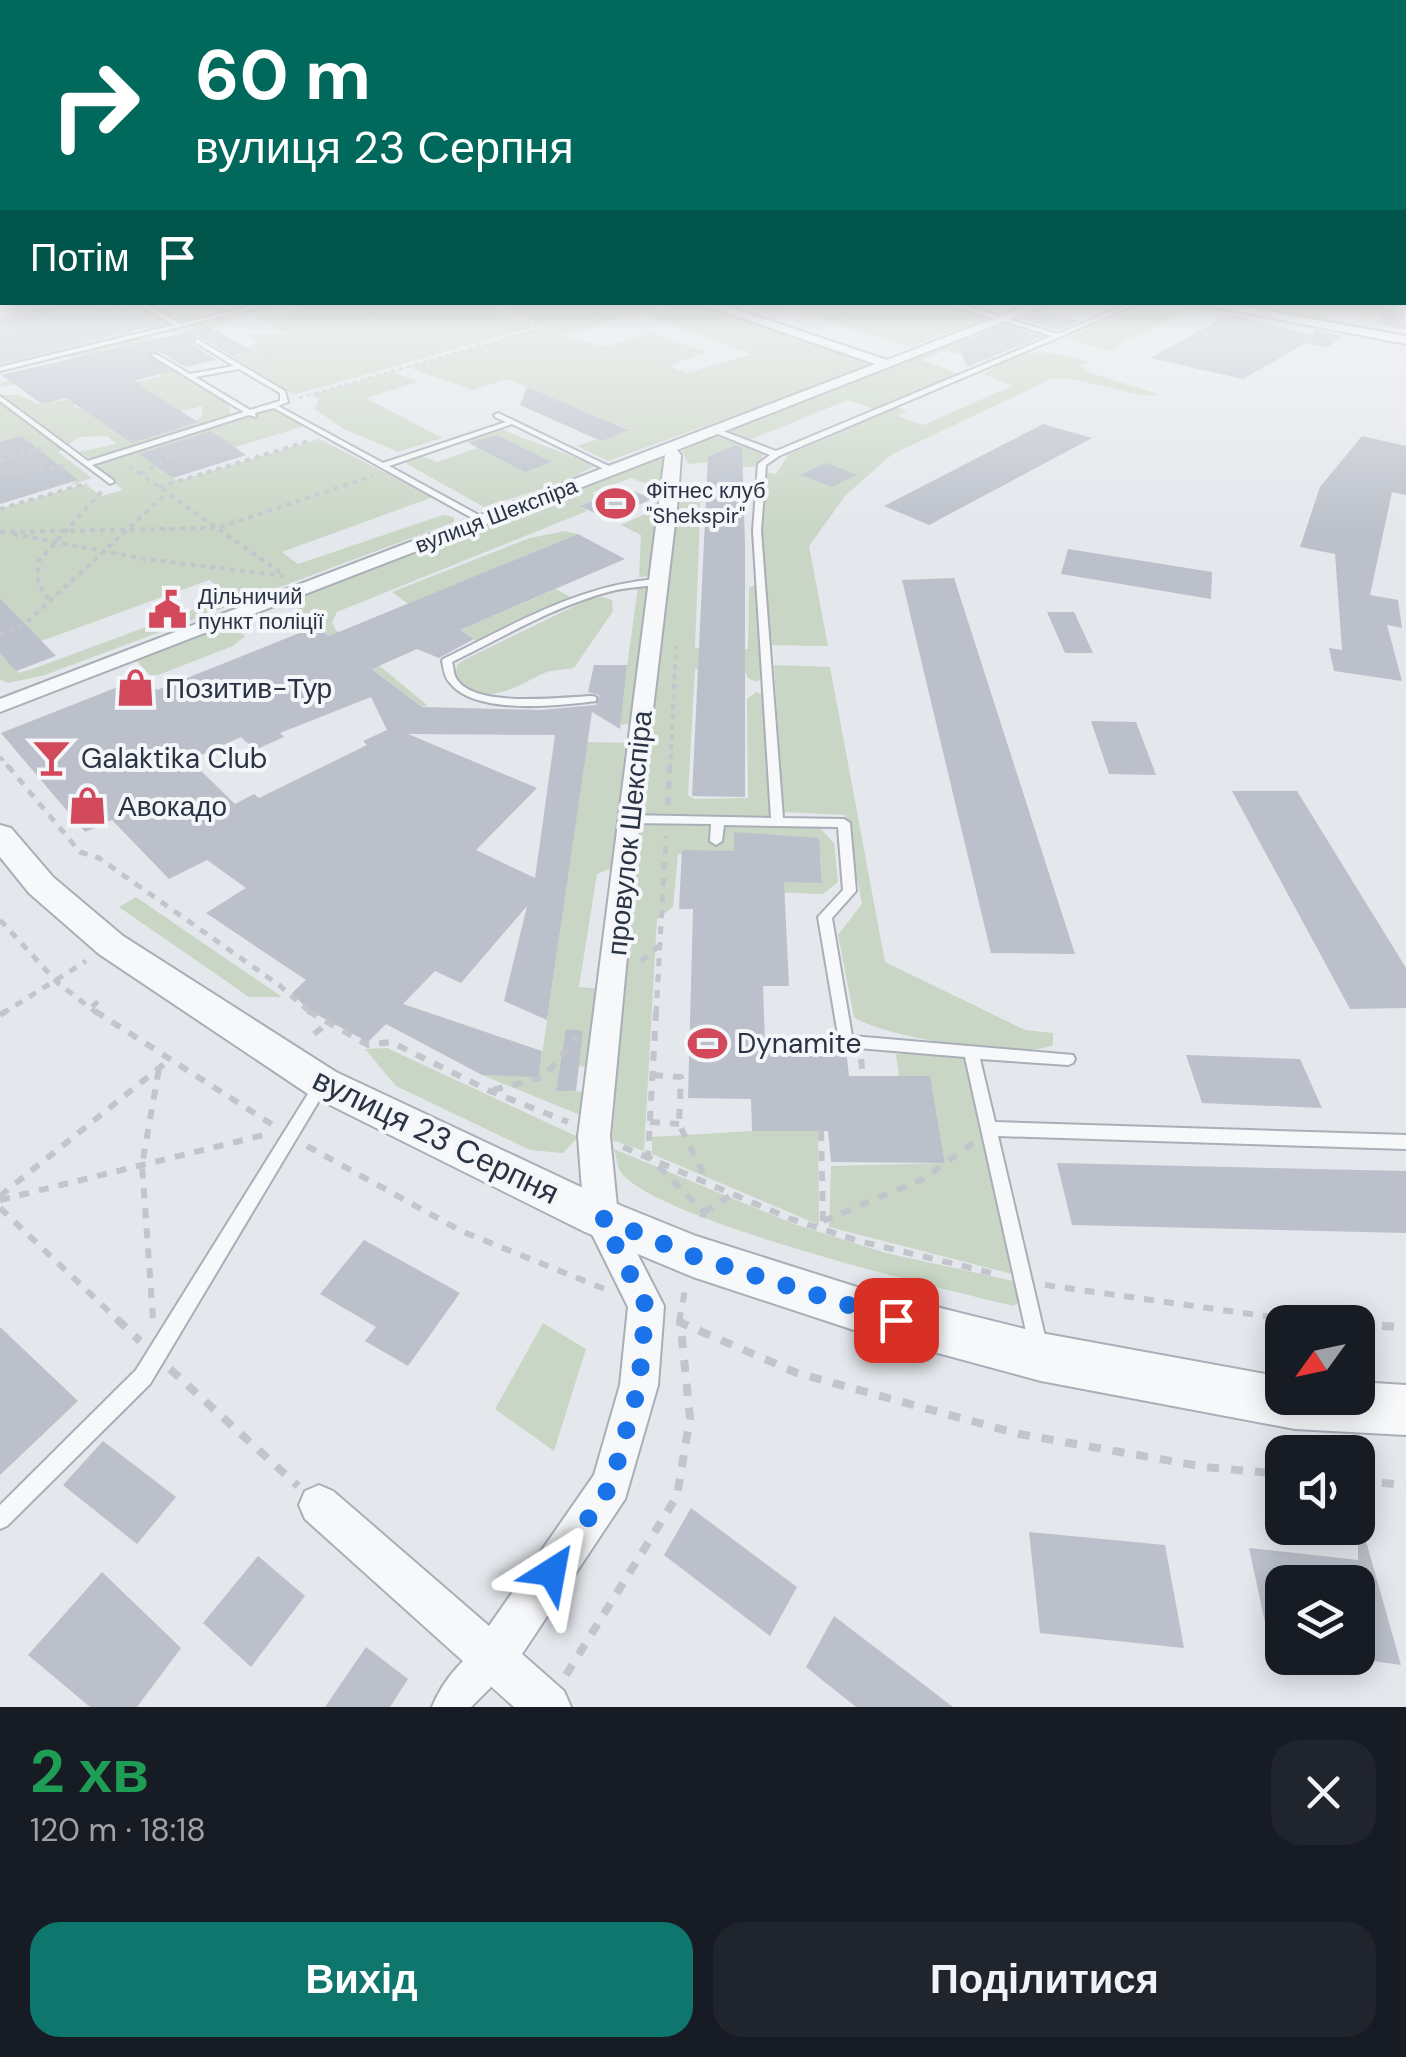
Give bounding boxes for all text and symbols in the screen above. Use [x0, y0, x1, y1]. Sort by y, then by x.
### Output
text: 60 m [195, 30, 371, 121]
icon: right [30, 40, 160, 170]
text: вулиця 23 Серпня [195, 118, 574, 177]
icon: arrive [150, 230, 205, 285]
text: Потім [30, 233, 130, 283]
street label: вулиця Шекспіра [411, 471, 582, 560]
place label: Фітнес клуб "Shekspir" [646, 476, 765, 530]
sports icon: Фітнес клуб "Shekspir" [595, 482, 637, 524]
place label: Дільничий пункт поліції [198, 582, 324, 636]
public building icon: Дільничий пункт поліції [147, 588, 189, 630]
shop icon: Позитив-Тур [114, 667, 156, 709]
place label: Позитив-Тур [165, 670, 332, 707]
street label: провулок Шекспіра [598, 708, 661, 957]
bar icon: Galaktika Club [30, 737, 72, 779]
place label: Galaktika Club [81, 740, 267, 777]
shop icon: Авокадо [67, 785, 109, 827]
place label: Авокадо [118, 788, 227, 825]
sports icon: Dynamite [686, 1022, 728, 1064]
place label: Dynamite [737, 1025, 861, 1062]
street label: вулиця 23 Серпня [306, 1058, 566, 1214]
pin [854, 1278, 939, 1363]
icon: arrive [869, 1293, 924, 1348]
north arrow [1265, 1305, 1375, 1415]
map controls [1265, 1305, 1375, 1675]
button: sound [1265, 1435, 1375, 1545]
position arrow [500, 1520, 604, 1624]
button: layers [1265, 1565, 1375, 1675]
text: 2 хв [30, 1732, 149, 1811]
button: close [1271, 1740, 1376, 1845]
text: 120 m · 18:18 [30, 1809, 206, 1851]
button: Вихід [30, 1922, 693, 2037]
button: Поділитися [713, 1922, 1376, 2037]

